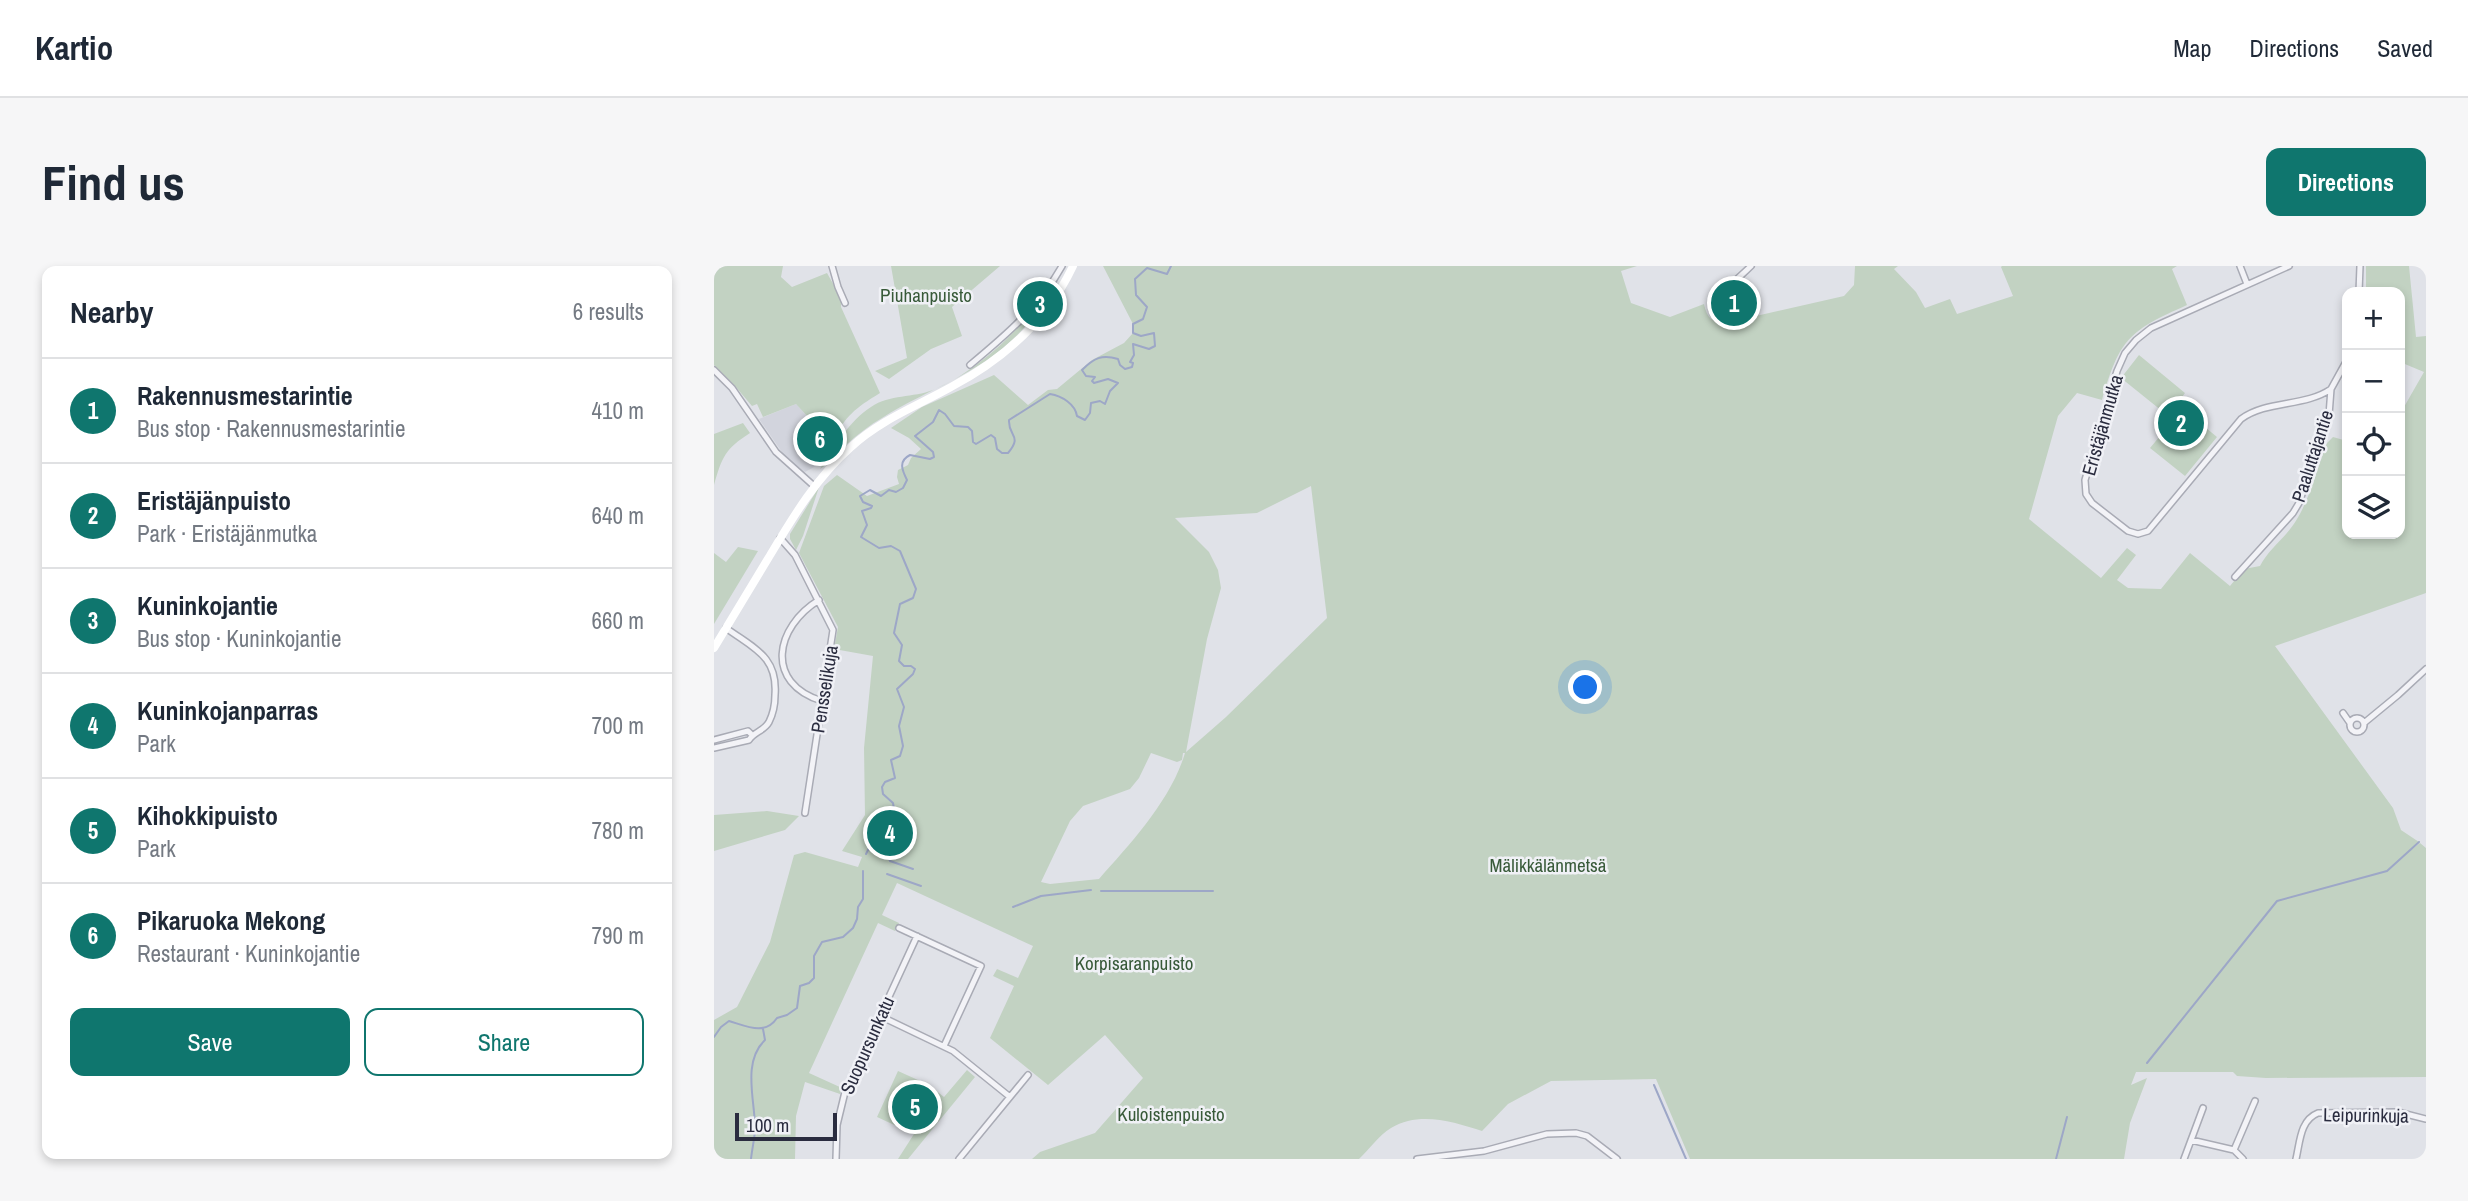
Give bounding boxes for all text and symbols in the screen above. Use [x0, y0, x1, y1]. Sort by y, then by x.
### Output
text: Kartio [35, 26, 113, 70]
text: Map [2173, 32, 2211, 64]
text: Directions [2249, 32, 2339, 64]
text: Saved [2377, 32, 2433, 64]
button: Directions [2266, 148, 2426, 216]
text: Find us [42, 149, 185, 215]
pin: 1 [1711, 277, 1757, 329]
pin: 3 [1017, 278, 1063, 330]
park label: Piuhanpuisto [880, 282, 972, 308]
map controls [2342, 287, 2405, 539]
button: + [2342, 287, 2405, 350]
text: Nearby [70, 292, 153, 332]
text: 6 results [573, 296, 644, 327]
button: − [2342, 350, 2405, 413]
street label: Eristäjänmutka [2075, 371, 2129, 479]
text: Rakennusmestarintie [137, 378, 353, 413]
text: 1 [88, 395, 98, 426]
text: 410 m [592, 395, 644, 426]
pin: 2 [2158, 397, 2204, 449]
street label: Paaluttajantie [2285, 407, 2339, 505]
text: Bus stop · Rakennusmestarintie [137, 413, 405, 444]
pin: 6 [797, 413, 843, 465]
button: locate [2342, 413, 2405, 476]
button: layers [2342, 476, 2405, 539]
text: Eristäjänpuisto [137, 483, 291, 518]
text: 2 [88, 500, 98, 531]
text: 640 m [592, 500, 644, 531]
text: Park · Eristäjänmutka [137, 518, 317, 549]
text: Kuninkojantie [137, 588, 278, 623]
text: 3 [88, 605, 98, 636]
text: 660 m [592, 605, 644, 636]
text: Bus stop · Kuninkojantie [137, 623, 341, 654]
street label: Pensselikuja [804, 643, 844, 735]
your location [1568, 670, 1602, 704]
text: Kuninkojanparras [137, 693, 318, 728]
text: 4 [88, 710, 98, 741]
text: 700 m [592, 710, 644, 741]
text: Park [137, 728, 176, 759]
text: Kihokkipuisto [137, 798, 278, 833]
pin: 4 [867, 807, 913, 859]
text: 5 [88, 815, 98, 846]
text: 780 m [592, 815, 644, 846]
text: Park [137, 833, 176, 864]
park label: Mälikkälänmetsä [1490, 852, 1607, 878]
text: Pikaruoka Mekong [137, 903, 325, 938]
text: 6 [88, 920, 98, 951]
text: 790 m [592, 920, 644, 951]
text: Restaurant · Kuninkojantie [137, 938, 360, 969]
park label: Korpisaranpuisto [1075, 950, 1193, 976]
street label: Suopursunkatu [834, 992, 900, 1098]
button: Save [70, 1008, 350, 1076]
button: Share [364, 1008, 644, 1076]
pin: 5 [892, 1081, 938, 1133]
park label: Kuloistenpuisto [1117, 1101, 1225, 1127]
street label: Leipurinkuja [2323, 1101, 2409, 1129]
scale bar [735, 1110, 836, 1142]
text: 100 m [746, 1112, 789, 1138]

